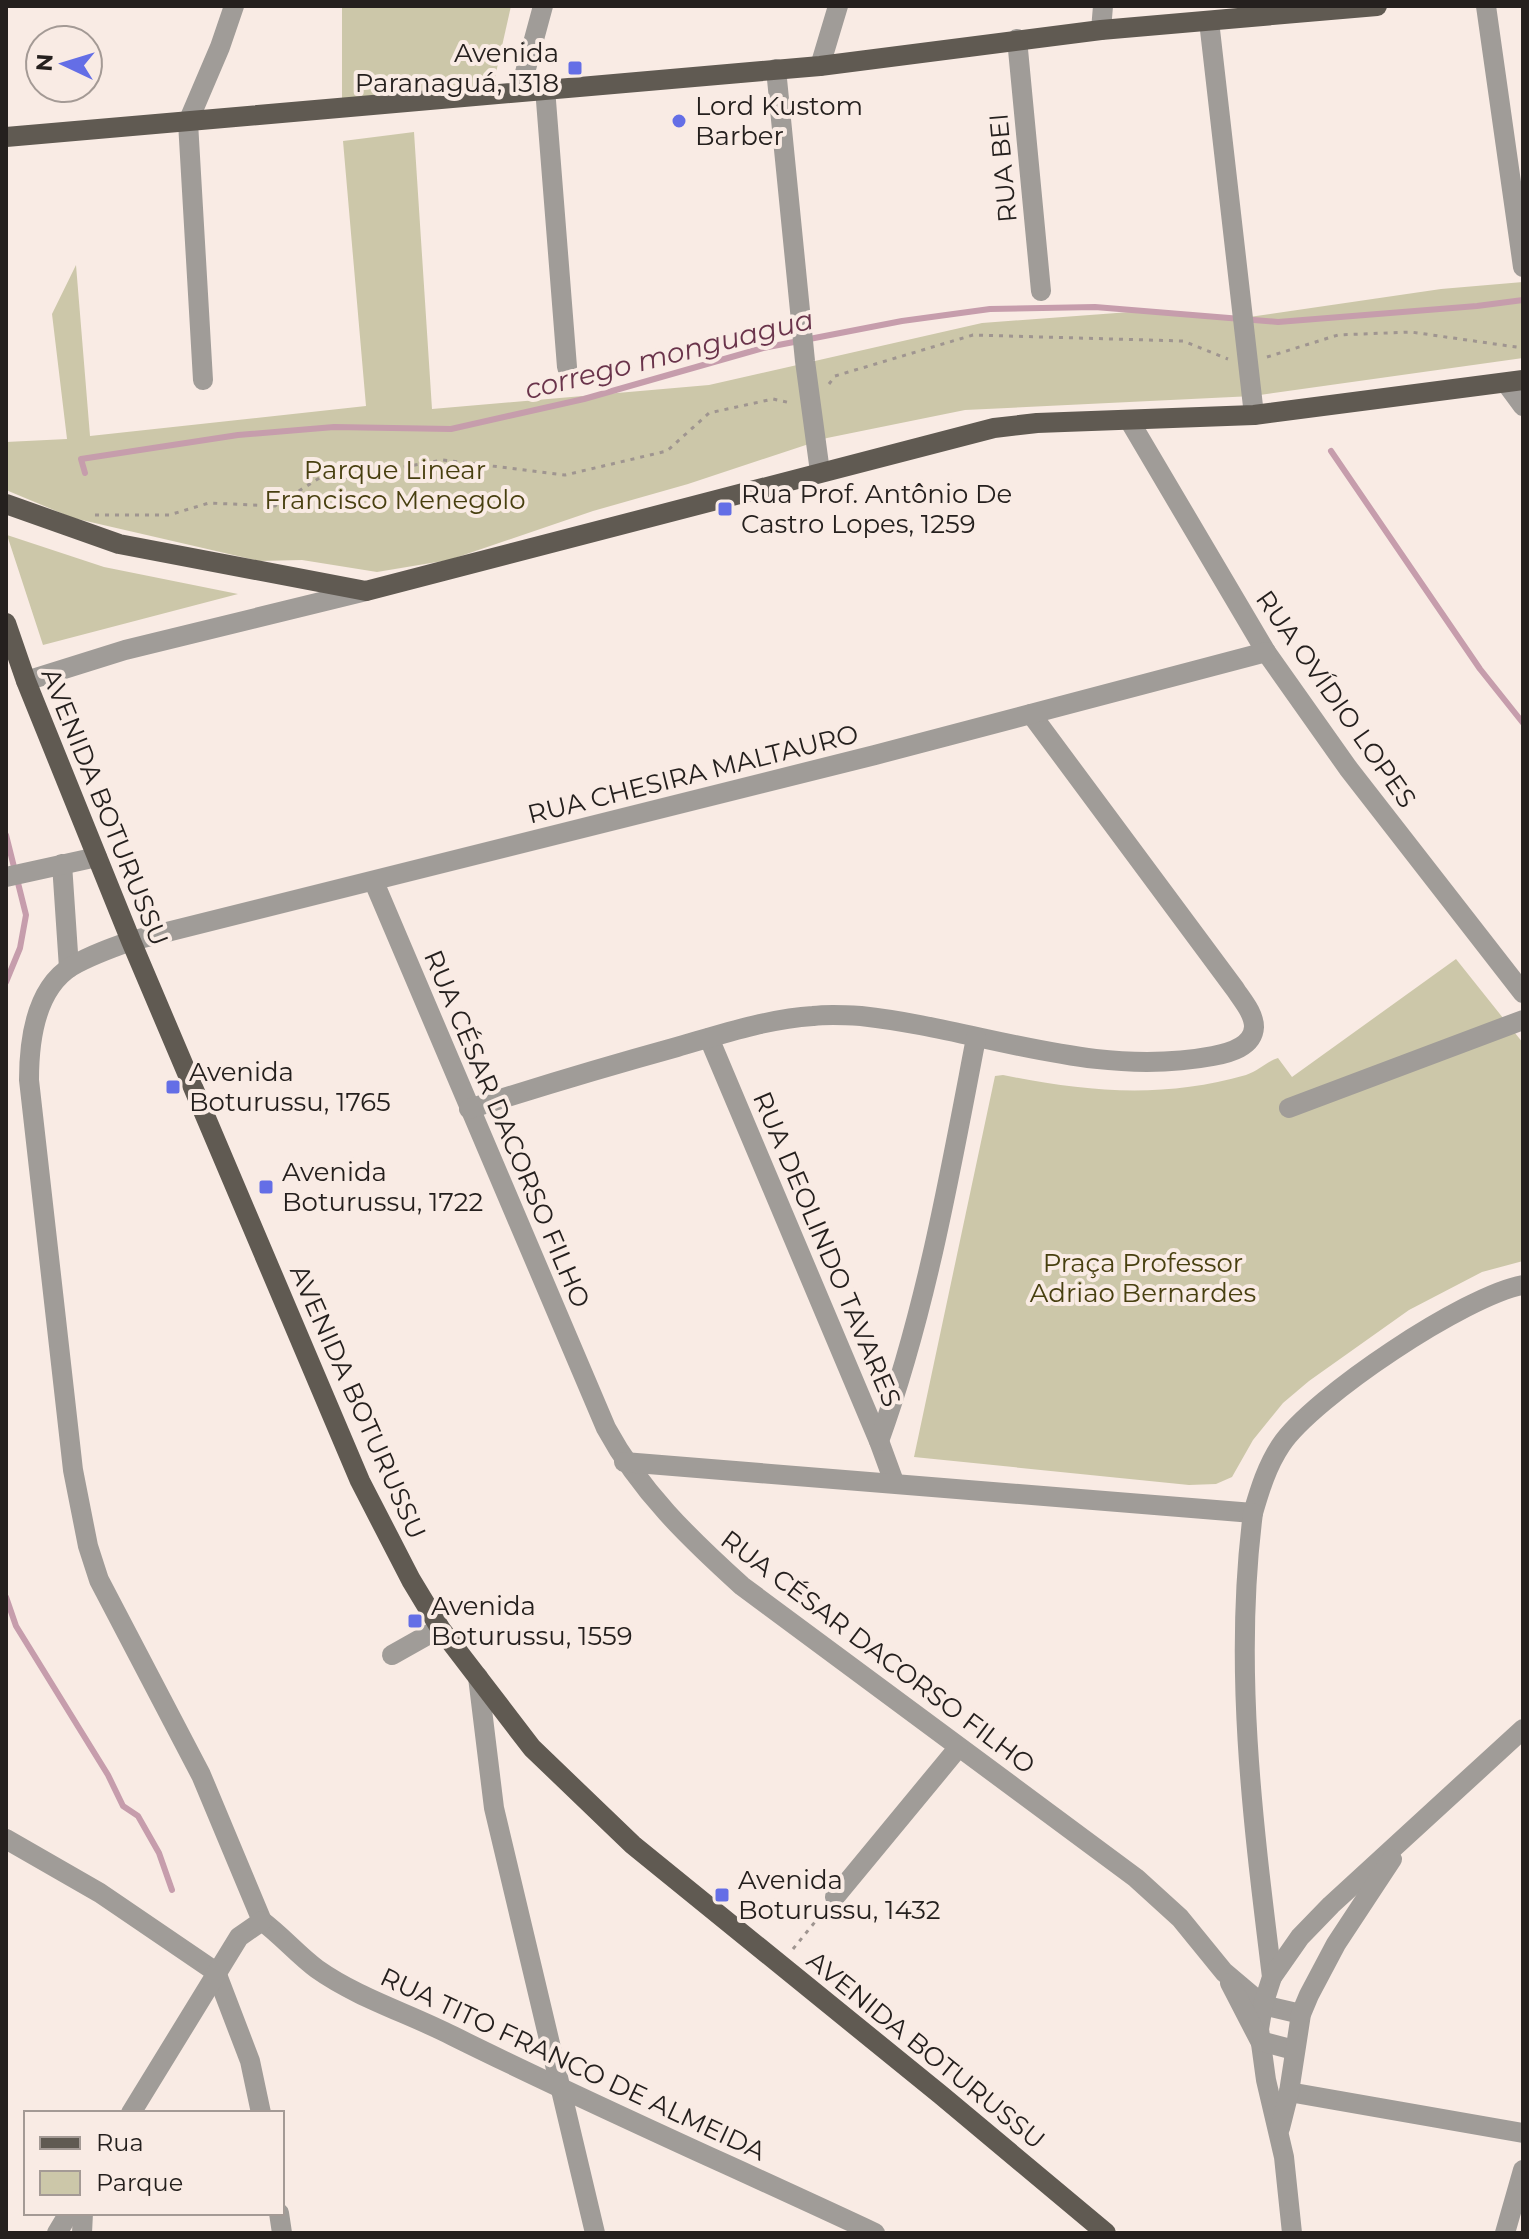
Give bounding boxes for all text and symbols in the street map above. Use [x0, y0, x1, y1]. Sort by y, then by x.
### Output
north arrow [24, 24, 104, 104]
place label: Avenida Paranaguá, 1318 [355, 37, 559, 99]
text: N [30, 53, 59, 72]
marker: Avenida Paranaguá, 1318 [566, 59, 584, 77]
place label: Lord Kustom Barber [695, 90, 863, 152]
marker: Lord Kustom Barber [670, 112, 688, 130]
street label: RUA BEI [982, 112, 1024, 224]
water label: corrego monguagua [521, 302, 817, 406]
park label: Parque Linear Francisco Menegolo [264, 454, 526, 516]
place label: Rua Prof. Antônio De Castro Lopes, 1259 [741, 478, 1012, 540]
marker: Rua Prof. Antônio De Castro Lopes, 1259 [716, 500, 734, 518]
street label: RUA OVÍDIO LOPES [1249, 584, 1423, 814]
street label: AVENIDA BOTURUSSU [35, 663, 175, 951]
street label: RUA CHESIRA MALTAURO [524, 717, 862, 831]
street label: RUA CÉSAR DACORSO FILHO [417, 945, 597, 1313]
place label: Avenida Boturussu, 1765 [189, 1056, 391, 1118]
marker: Avenida Boturussu, 1765 [164, 1078, 182, 1096]
street label: RUA DEOLINDO TAVARES [746, 1087, 908, 1411]
place label: Avenida Boturussu, 1722 [282, 1156, 483, 1218]
marker: Avenida Boturussu, 1722 [257, 1178, 275, 1196]
park label: Praça Professor Adriao Bernardes [1030, 1247, 1256, 1309]
street label: AVENIDA BOTURUSSU [283, 1260, 433, 1544]
street label: RUA CÉSAR DACORSO FILHO [714, 1523, 1042, 1781]
place label: Avenida Boturussu, 1559 [431, 1590, 633, 1652]
marker: Avenida Boturussu, 1559 [406, 1612, 424, 1630]
place label: Avenida Boturussu, 1432 [738, 1864, 941, 1926]
marker: Avenida Boturussu, 1432 [713, 1886, 731, 1904]
street label: AVENIDA BOTURUSSU [801, 1944, 1051, 2156]
street label: RUA TITO FRANCO DE ALMEIDA [375, 1960, 771, 2168]
legend [24, 2111, 284, 2215]
text: Rua [96, 2128, 144, 2157]
text: Parque [96, 2168, 183, 2197]

